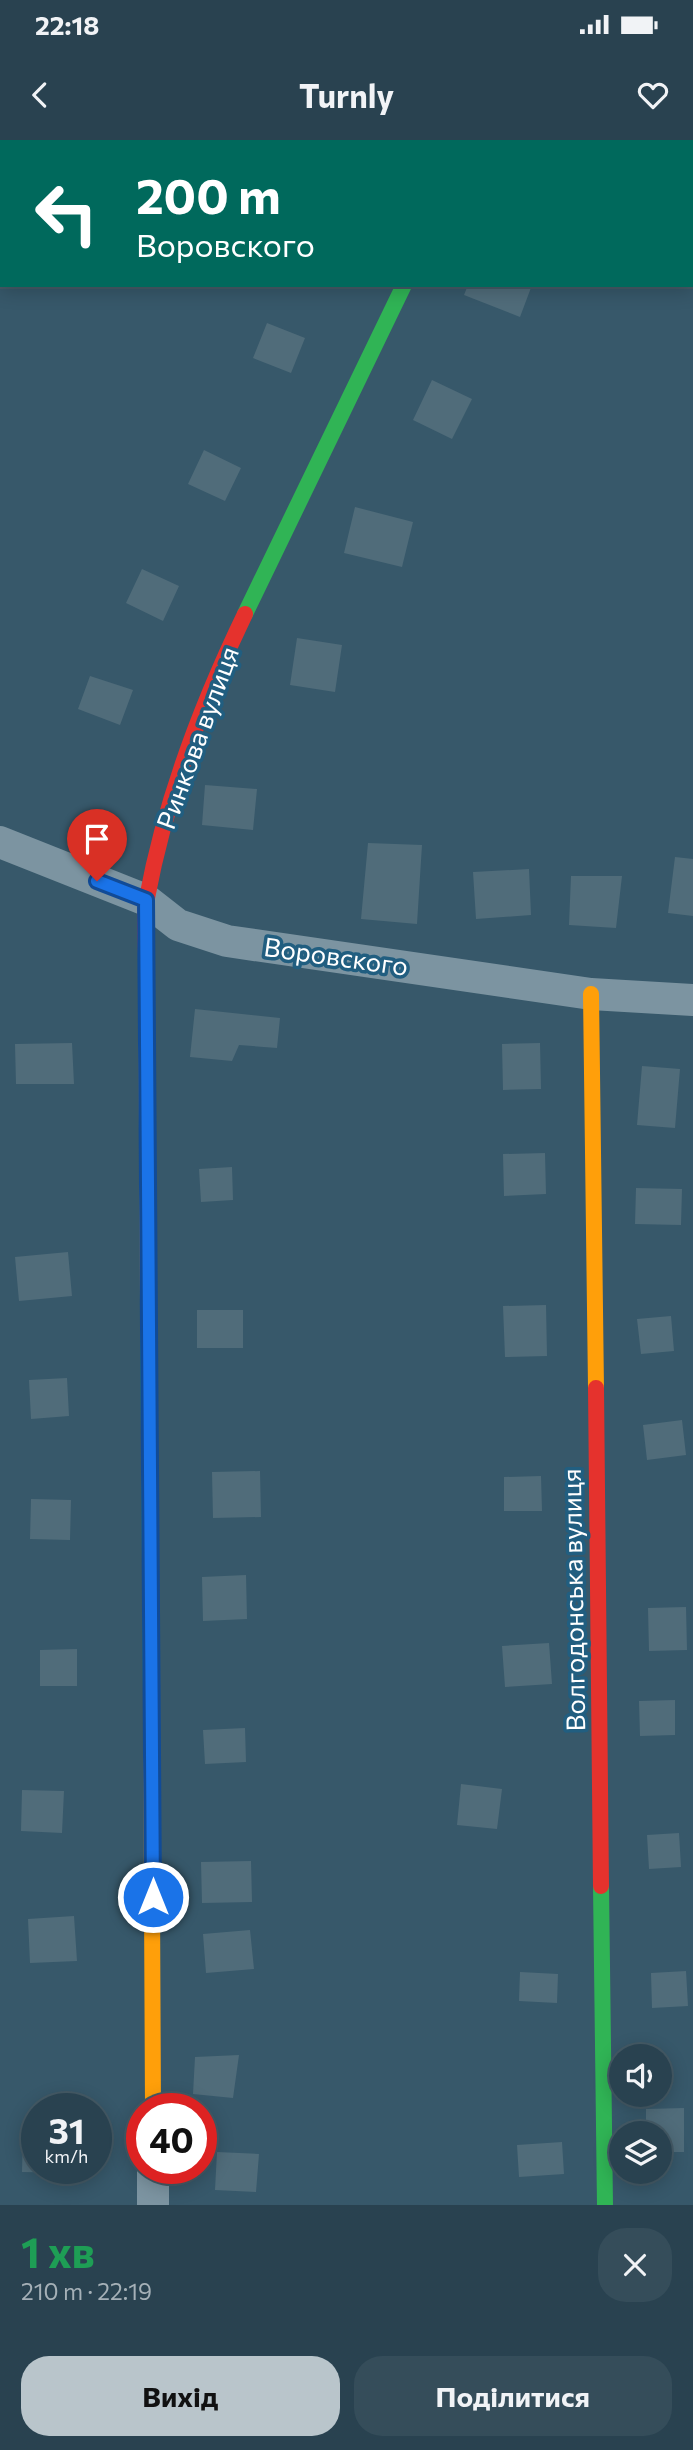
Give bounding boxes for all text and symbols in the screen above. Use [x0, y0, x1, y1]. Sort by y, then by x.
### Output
text: 22:18 [35, 9, 99, 40]
text: Turnly [299, 75, 394, 115]
icon: back [21, 76, 59, 114]
icon: heart [634, 76, 672, 114]
text: 200 m [136, 164, 281, 224]
icon: left [21, 168, 112, 259]
text: Воровского [136, 224, 315, 264]
street label: Ринкова вулиця [149, 642, 244, 833]
pin [67, 809, 127, 881]
icon: arrive [78, 820, 116, 858]
street label: Воровского [262, 930, 410, 981]
street label: Волгодонська вулиця [555, 1468, 590, 1732]
position arrow [116, 1860, 190, 1934]
map controls [609, 2044, 672, 2184]
button: sound [609, 2044, 672, 2107]
speed limit sign: 40 [126, 2093, 217, 2184]
text: 31 [48, 2108, 85, 2151]
button: layers [609, 2121, 672, 2184]
text: km/h [45, 2145, 88, 2167]
text: 1 хв [21, 2225, 95, 2277]
button: close [598, 2228, 672, 2302]
text: 210 m · 22:19 [21, 2277, 152, 2305]
button: Вихід [21, 2356, 340, 2436]
button: Поділитися [354, 2356, 672, 2436]

